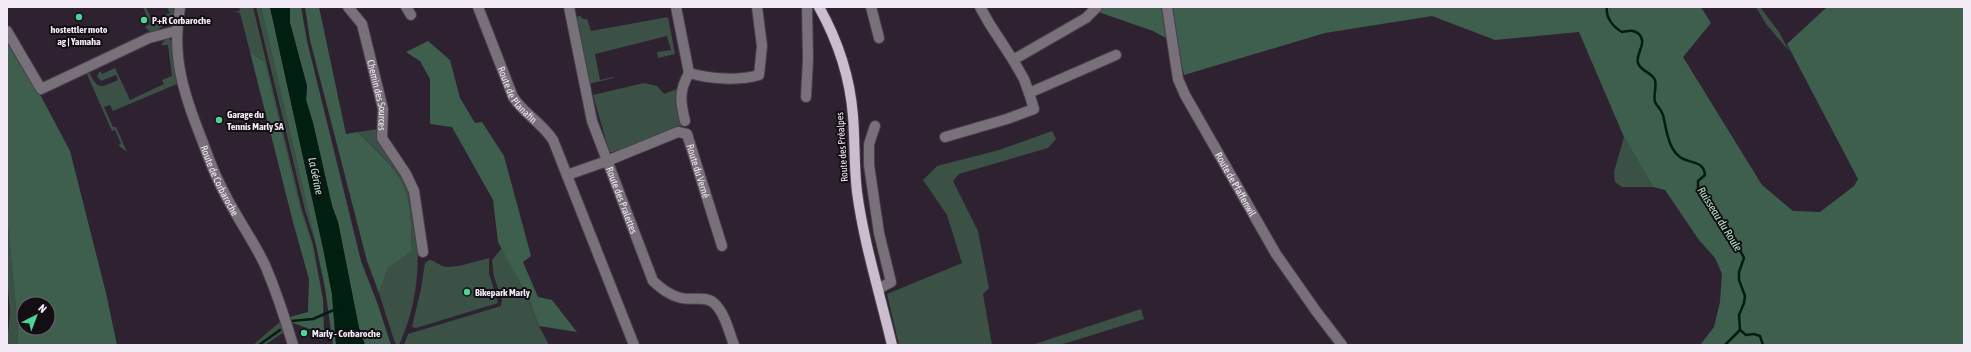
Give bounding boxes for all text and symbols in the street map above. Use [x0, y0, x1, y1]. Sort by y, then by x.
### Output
marker: hostettler moto ag | Yamaha [74, 12, 84, 22]
marker: P+R Corbaroche [139, 15, 149, 25]
place label: P+R Corbaroche [152, 15, 211, 26]
place label: hostettler moto ag | Yamaha [51, 24, 108, 47]
street label: Chemin des Sources [365, 58, 389, 131]
street label: Route de Planafin [496, 65, 540, 125]
place label: Garage du Tennis Marly SA [227, 109, 284, 132]
street label: Route des Préalpes [834, 111, 850, 182]
marker: Garage du Tennis Marly SA [214, 115, 224, 125]
street label: Route du Verné [685, 143, 712, 200]
street label: Route de Corbaroche [199, 144, 241, 218]
street label: Route de Pfaffenwil [1213, 150, 1259, 218]
water label: La Gérine [306, 156, 326, 196]
street label: Route des Pralettes [604, 165, 640, 236]
water label: Ruisseau du Roule [1695, 185, 1745, 253]
marker: Bikepark Marly [462, 287, 472, 297]
place label: Bikepark Marly [475, 287, 531, 298]
north arrow [16, 296, 56, 336]
text: N [36, 302, 49, 315]
marker: Marly - Corbaroche [299, 328, 309, 338]
place label: Marly - Corbaroche [312, 328, 381, 339]

